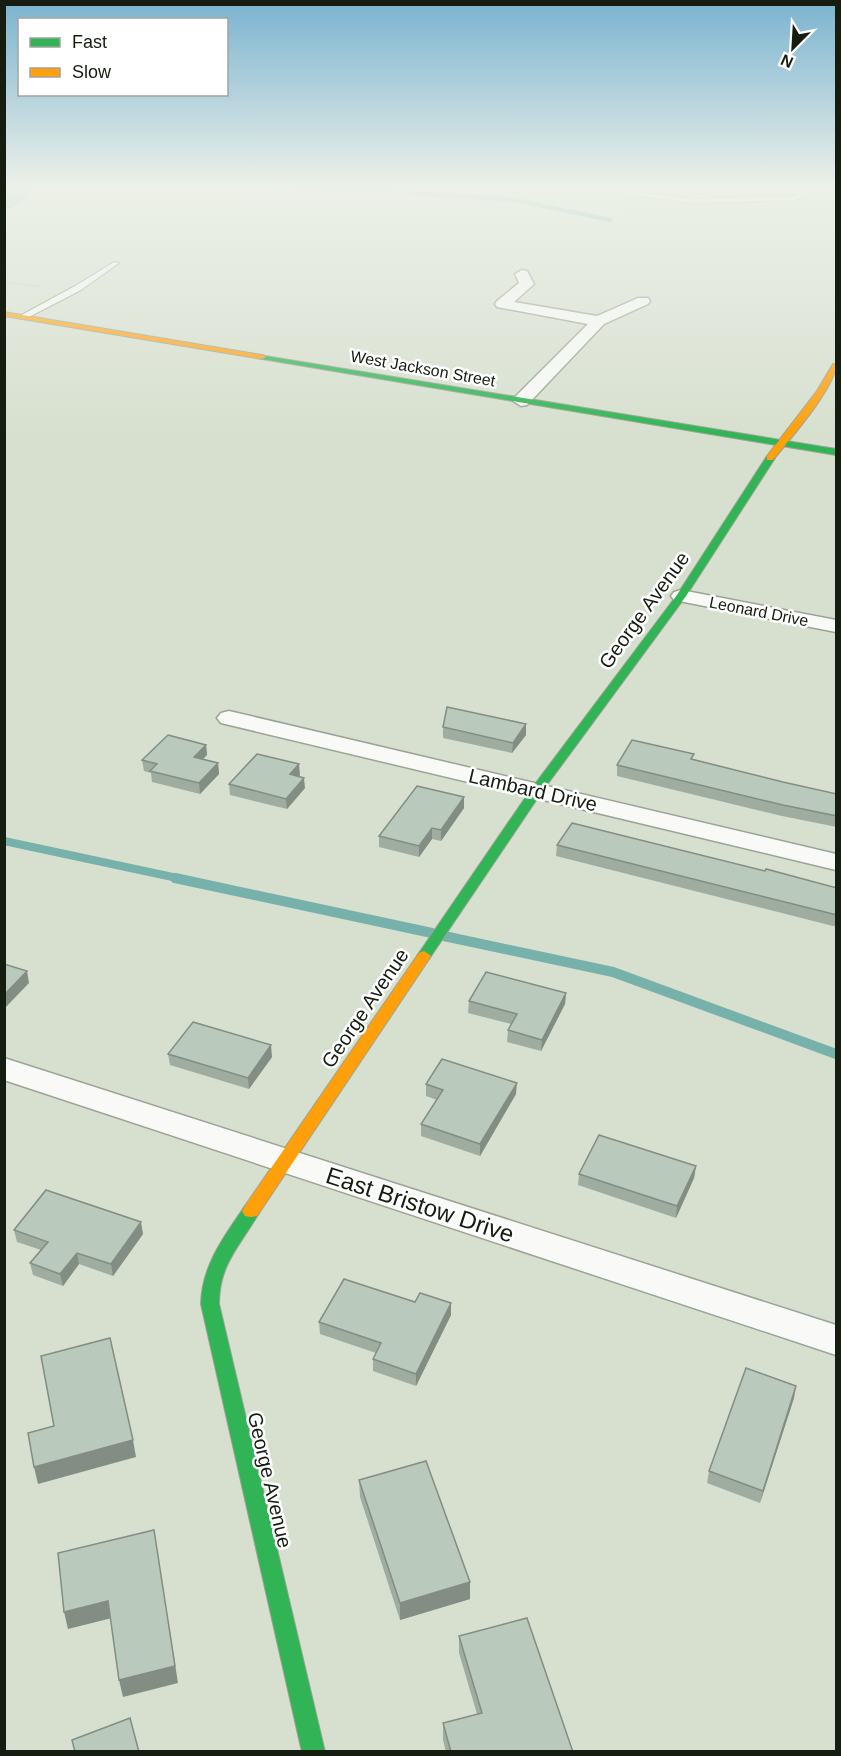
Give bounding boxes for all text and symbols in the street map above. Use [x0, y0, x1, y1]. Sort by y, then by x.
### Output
legend [18, 18, 228, 96]
north arrow [763, 18, 823, 78]
text: Fast [72, 32, 107, 52]
text: N [778, 51, 796, 71]
text: Slow [72, 62, 112, 82]
street label: West Jackson Street [349, 347, 497, 390]
street label: George Avenue [594, 547, 694, 673]
street label: Leonard Drive [708, 594, 810, 629]
street label: Lambard Drive [467, 765, 599, 815]
street label: George Avenue [317, 944, 413, 1072]
street label: East Bristow Drive [323, 1161, 518, 1248]
street label: George Avenue [244, 1410, 296, 1550]

